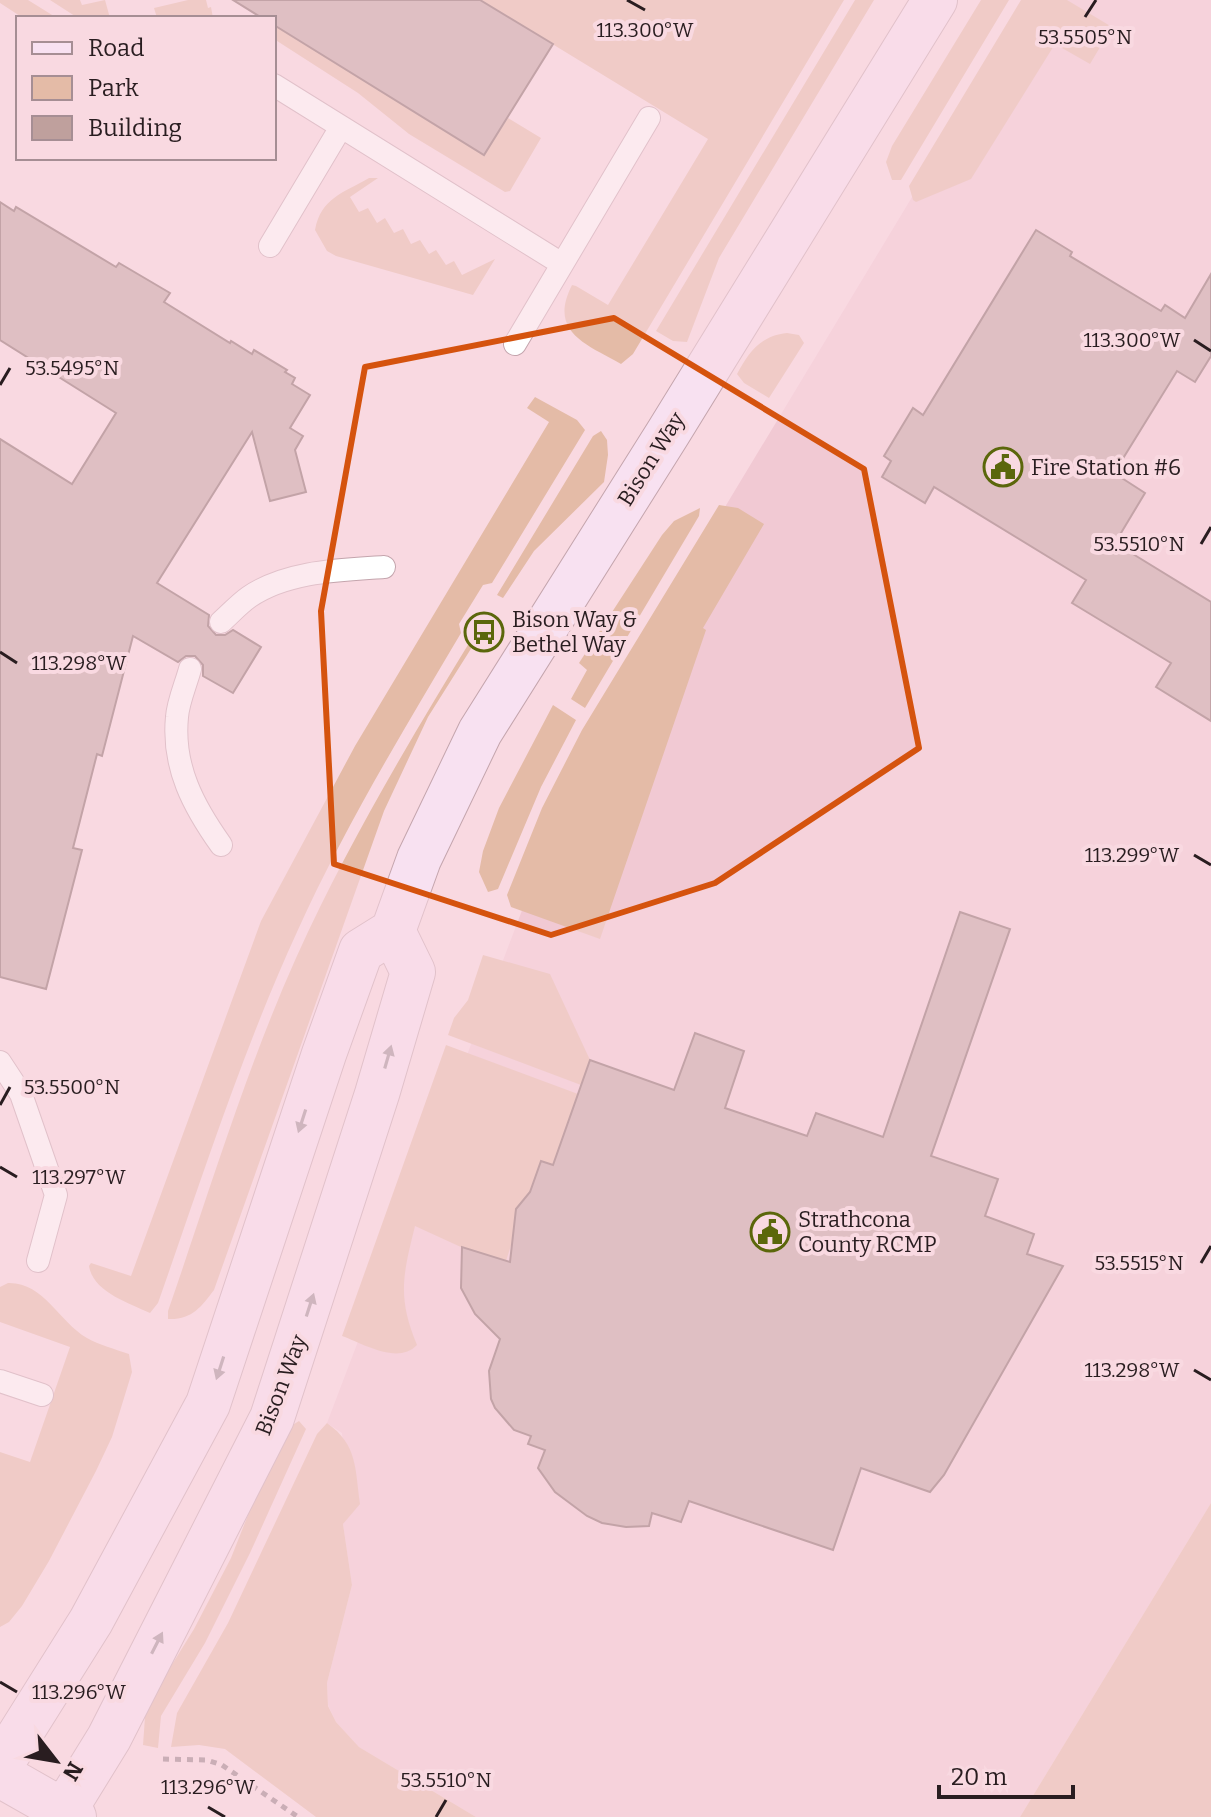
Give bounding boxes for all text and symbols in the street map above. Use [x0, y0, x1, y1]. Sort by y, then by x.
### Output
legend [16, 16, 276, 160]
text: 113.300°W [596, 18, 694, 42]
text: 53.5505°N [1038, 25, 1132, 49]
text: Road [88, 34, 144, 62]
text: Park [88, 74, 139, 102]
text: Building [88, 114, 182, 142]
text: 113.300°W [1083, 328, 1181, 352]
text: 53.5495°N [25, 356, 119, 380]
street label: Bison Way [612, 407, 691, 511]
public building icon: Fire Station #6 [982, 446, 1024, 488]
place label: Fire Station #6 [1031, 454, 1181, 481]
text: 53.5510°N [1093, 532, 1185, 556]
place label: Bison Way & Bethel Way [512, 606, 637, 658]
bus stop icon: Bison Way & Bethel Way [463, 611, 505, 653]
text: 113.298°W [31, 651, 127, 675]
text: 113.299°W [1085, 843, 1180, 867]
one-way arrow [382, 1045, 395, 1069]
text: 53.5500°N [24, 1075, 120, 1099]
one-way arrow [295, 1109, 307, 1133]
text: 113.297°W [32, 1165, 126, 1189]
place label: Strathcona County RCMP [798, 1206, 937, 1258]
public building icon: Strathcona County RCMP [749, 1211, 791, 1253]
text: 53.5515°N [1094, 1251, 1184, 1275]
one-way arrow [304, 1293, 317, 1317]
street label: Bison Way [249, 1331, 313, 1439]
one-way arrow [213, 1356, 225, 1380]
text: 113.298°W [1084, 1358, 1180, 1382]
one-way arrow [150, 1632, 164, 1655]
text: 113.296°W [32, 1680, 127, 1704]
north arrow [16, 1721, 96, 1801]
scale bar [939, 1749, 1073, 1799]
text: N [57, 1757, 89, 1785]
text: 20 m [951, 1763, 1007, 1791]
text: 53.5510°N [400, 1768, 492, 1792]
text: 113.296°W [161, 1775, 256, 1799]

